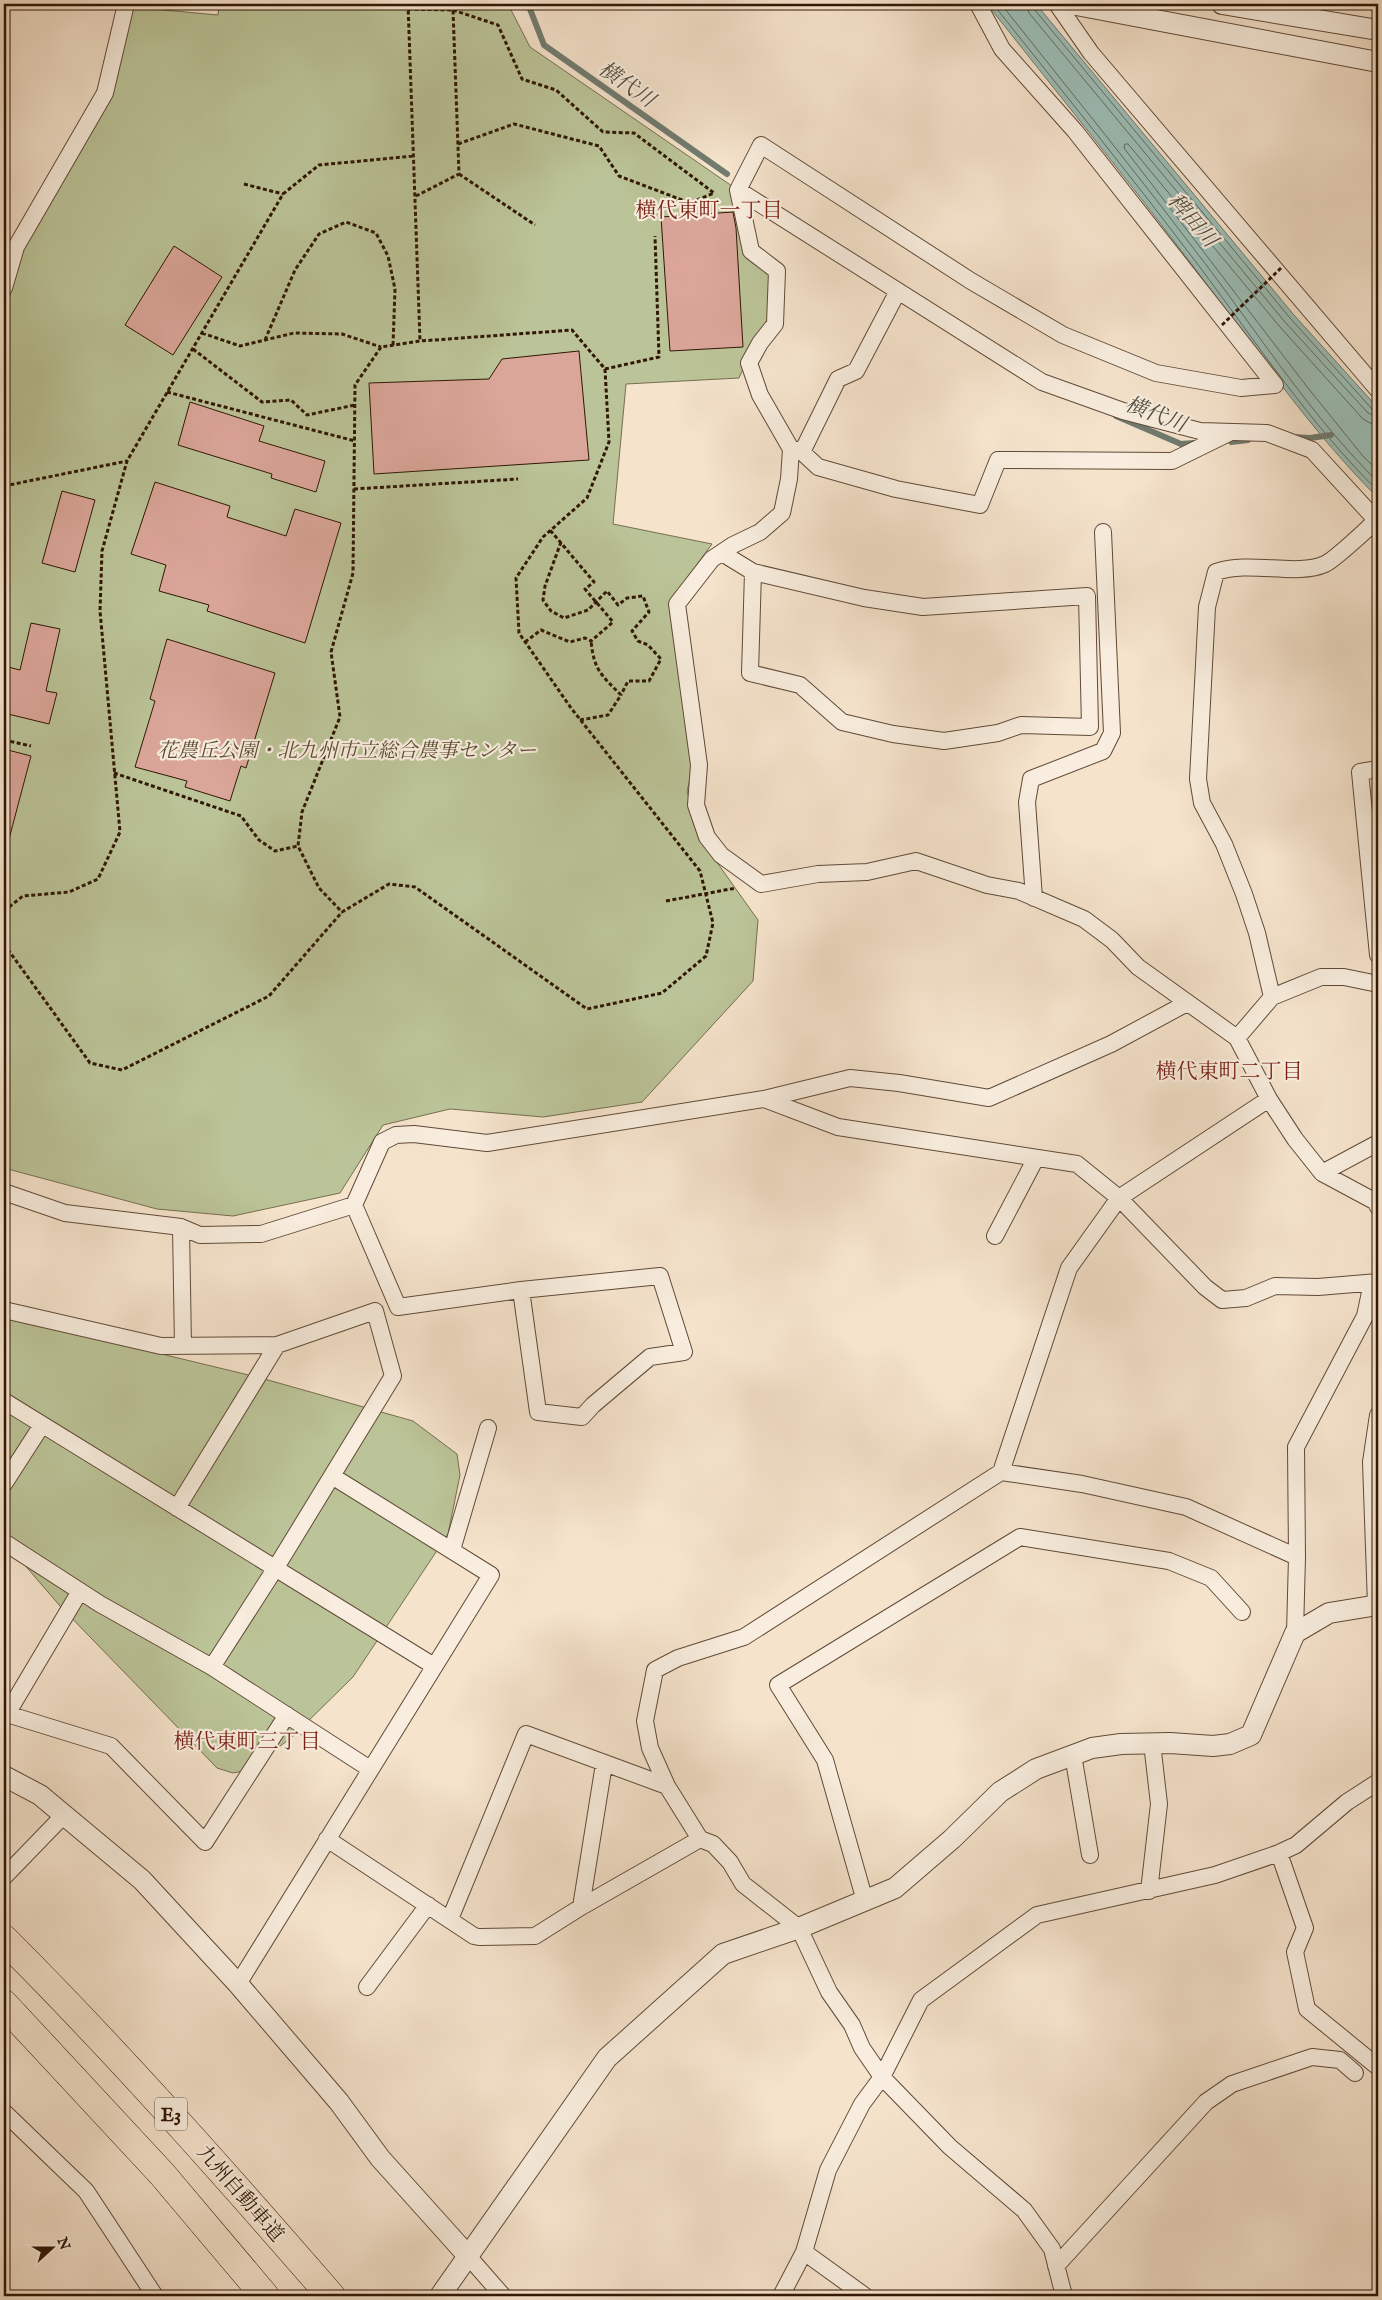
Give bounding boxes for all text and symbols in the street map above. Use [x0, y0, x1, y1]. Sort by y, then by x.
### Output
water label: 横代川 [593, 56, 661, 116]
water label: 稗田川 [1161, 188, 1224, 255]
district label: 横代東町一丁目 [636, 198, 783, 225]
water label: 横代川 [1121, 392, 1192, 440]
park label: 花農丘公園・北九州市立総合農事センター [157, 739, 537, 764]
district label: 横代東町二丁目 [1156, 1059, 1303, 1086]
district label: 横代東町三丁目 [174, 1729, 321, 1756]
road number: E3 [155, 2098, 187, 2130]
street label: 九州自動車道 [191, 2141, 289, 2247]
north arrow [28, 2222, 78, 2272]
text: N [52, 2234, 74, 2253]

